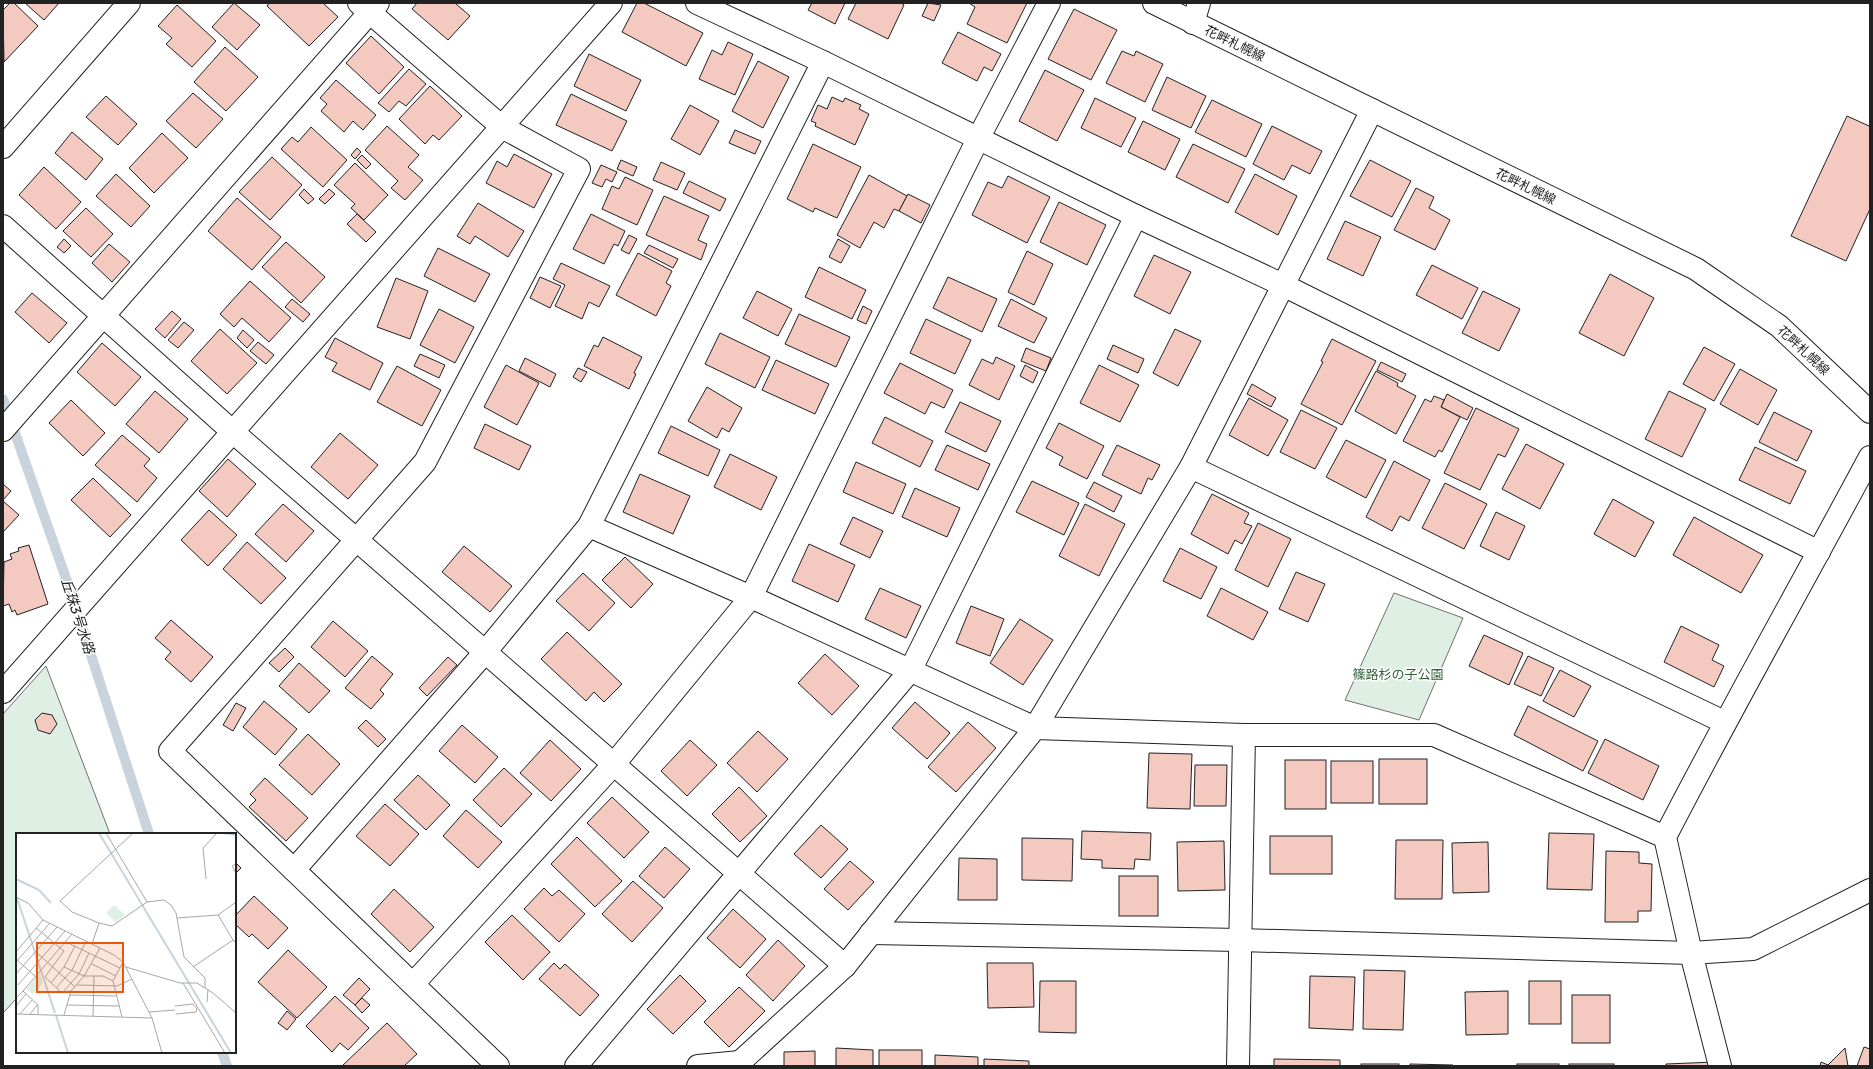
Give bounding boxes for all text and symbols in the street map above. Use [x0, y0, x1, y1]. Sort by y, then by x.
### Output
street label: 花畔札幌線 [1202, 22, 1267, 64]
street label: 花畔札幌線 [1493, 165, 1558, 207]
street label: 花畔札幌線 [1775, 323, 1833, 378]
water label: 丘珠3号水路 [57, 576, 98, 657]
park label: 篠路杉の子公園 [1352, 667, 1444, 682]
inset map [16, 833, 236, 1053]

